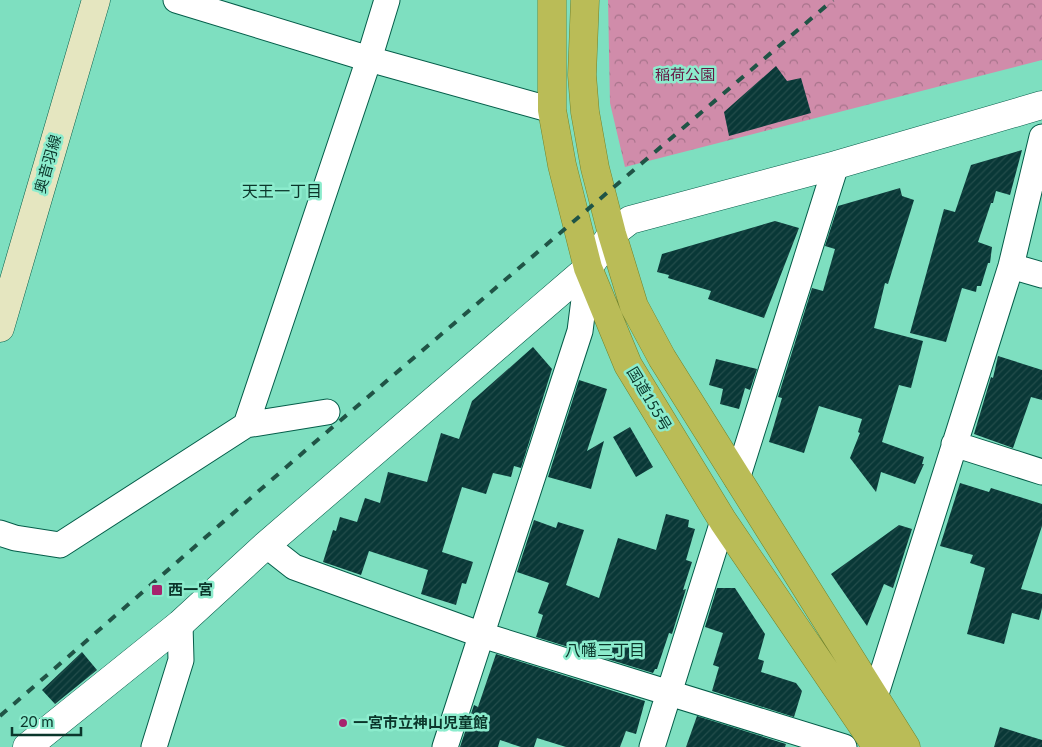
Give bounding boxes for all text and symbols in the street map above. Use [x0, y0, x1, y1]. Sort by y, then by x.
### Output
park label: 稲荷公園 [655, 65, 715, 83]
street label: 奥音羽線 [30, 132, 64, 195]
district label: 天王一丁目 [242, 181, 322, 200]
street label: 国道155号 [624, 363, 676, 434]
place label: 西一宮 [168, 580, 213, 598]
marker: 西一宮 [150, 583, 164, 597]
district label: 八幡三丁目 [565, 640, 645, 659]
scale bar [12, 704, 81, 736]
text: 20 m [20, 712, 54, 730]
place label: 一宮市立神山児童館 [353, 713, 488, 731]
marker: 一宮市立神山児童館 [337, 717, 349, 729]

